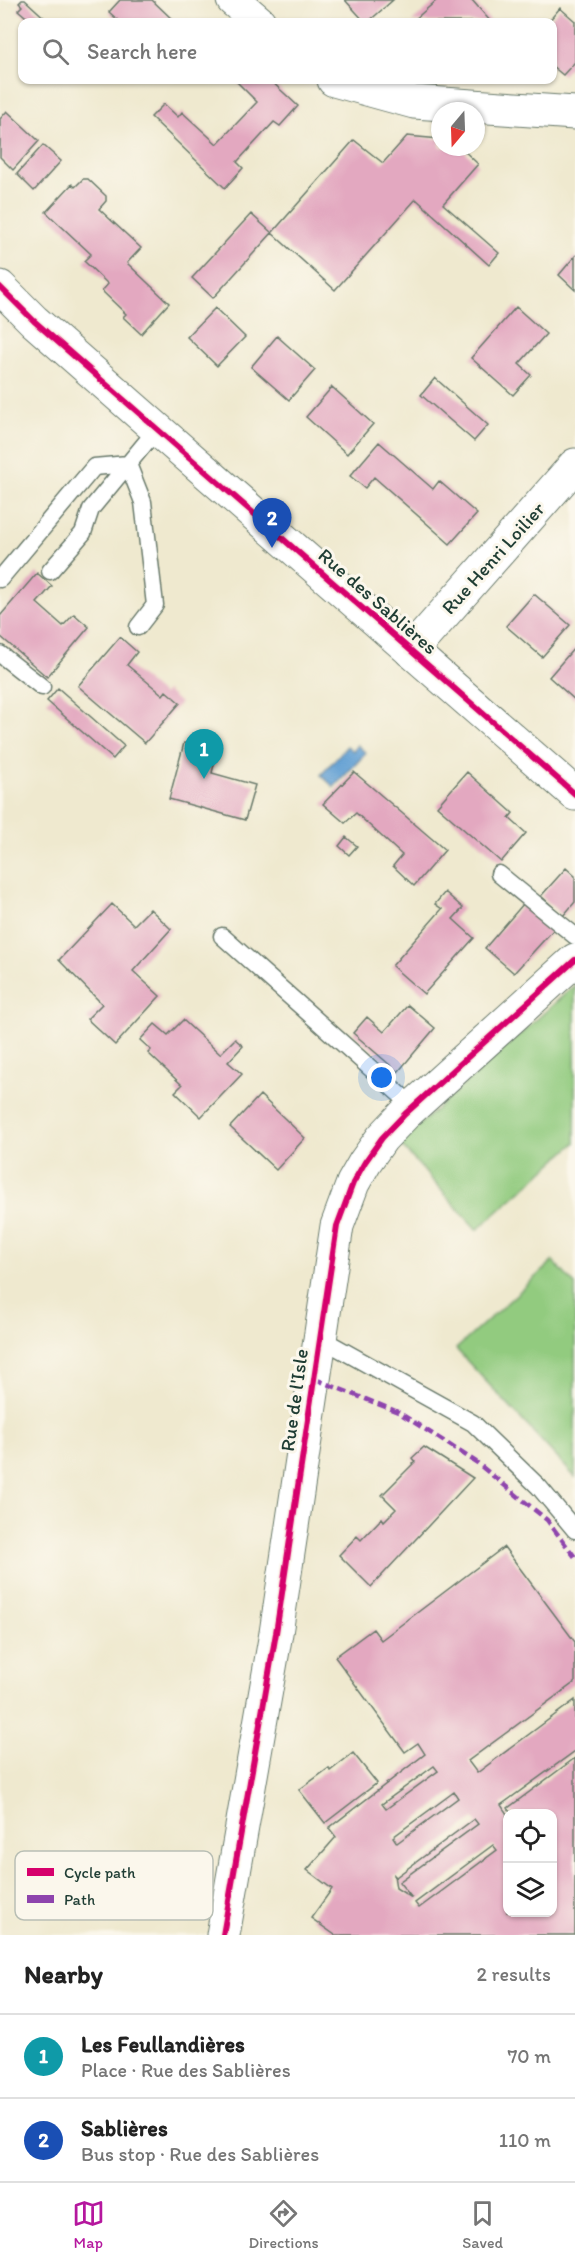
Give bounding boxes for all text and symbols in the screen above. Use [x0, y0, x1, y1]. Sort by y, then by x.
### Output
search box [18, 18, 557, 84]
icon: search [39, 35, 72, 68]
text: Search here [87, 38, 197, 65]
north arrow [431, 102, 485, 156]
street label: Rue Henri Loilier [436, 497, 550, 619]
pin: 2 [252, 498, 292, 548]
street label: Rue des Sablières [314, 543, 442, 659]
pin: 1 [184, 730, 224, 779]
your location [367, 1063, 396, 1092]
street label: Rue de l'Isle [275, 1347, 313, 1453]
map controls [503, 1809, 557, 1917]
button: locate [503, 1809, 557, 1863]
legend [15, 1851, 213, 1920]
text: Cycle path [64, 1863, 136, 1882]
button: layers [503, 1863, 557, 1917]
text: Path [64, 1890, 95, 1909]
text: Nearby [24, 1958, 103, 1990]
text: 2 results [477, 1962, 551, 1986]
text: Les Feullandières [81, 2031, 245, 2058]
text: 1 [39, 2044, 48, 2068]
text: 70 m [507, 2044, 551, 2068]
text: Place · Rue des Sablières [81, 2058, 291, 2082]
text: Sablières [81, 2115, 168, 2142]
text: 2 [38, 2128, 49, 2152]
text: 110 m [499, 2128, 551, 2152]
text: Bus stop · Rue des Sablières [81, 2142, 319, 2166]
tab: Map [72, 2197, 105, 2252]
tab: Directions [248, 2197, 319, 2252]
tab: Saved [462, 2197, 503, 2252]

